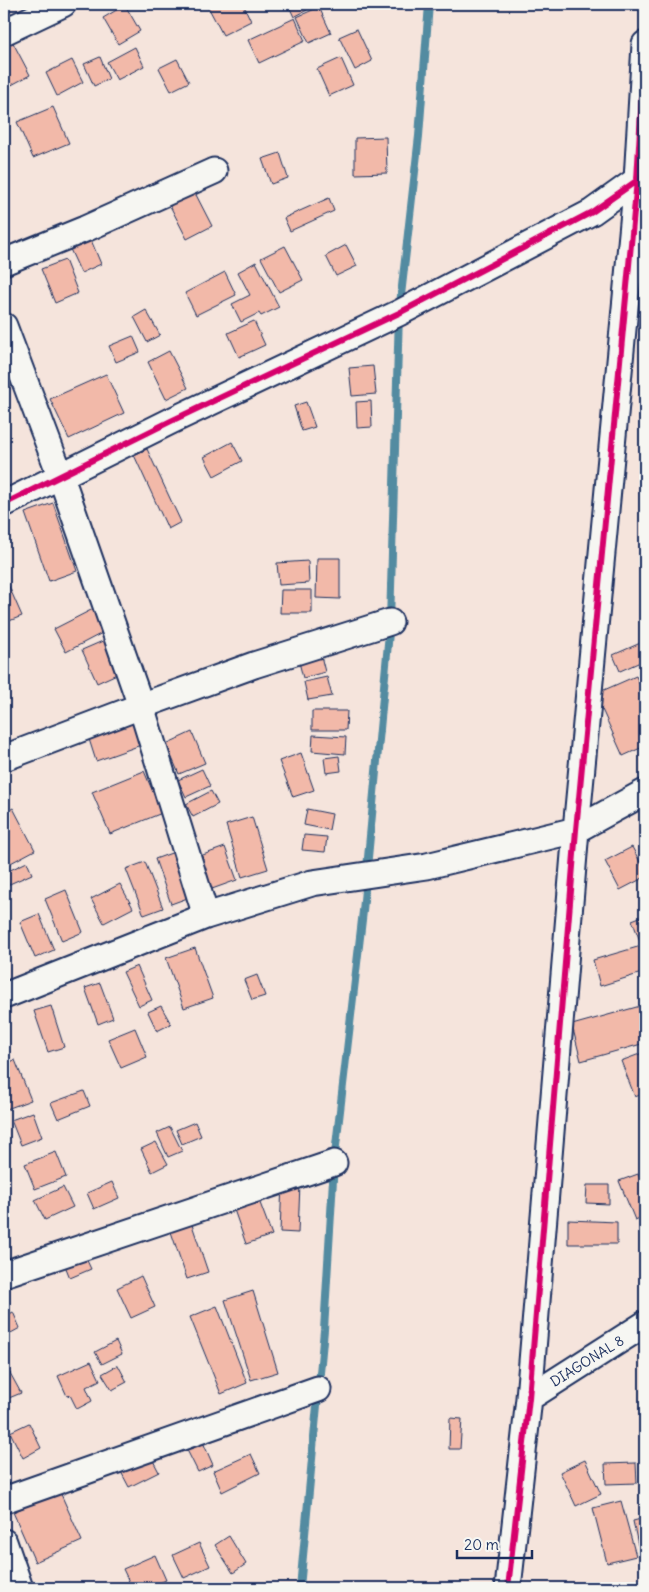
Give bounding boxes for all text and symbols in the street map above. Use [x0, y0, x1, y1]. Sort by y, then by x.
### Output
street label: DIAGONAL 8 [547, 1331, 627, 1391]
scale bar [457, 1527, 532, 1559]
text: 20 m [464, 1535, 499, 1554]

